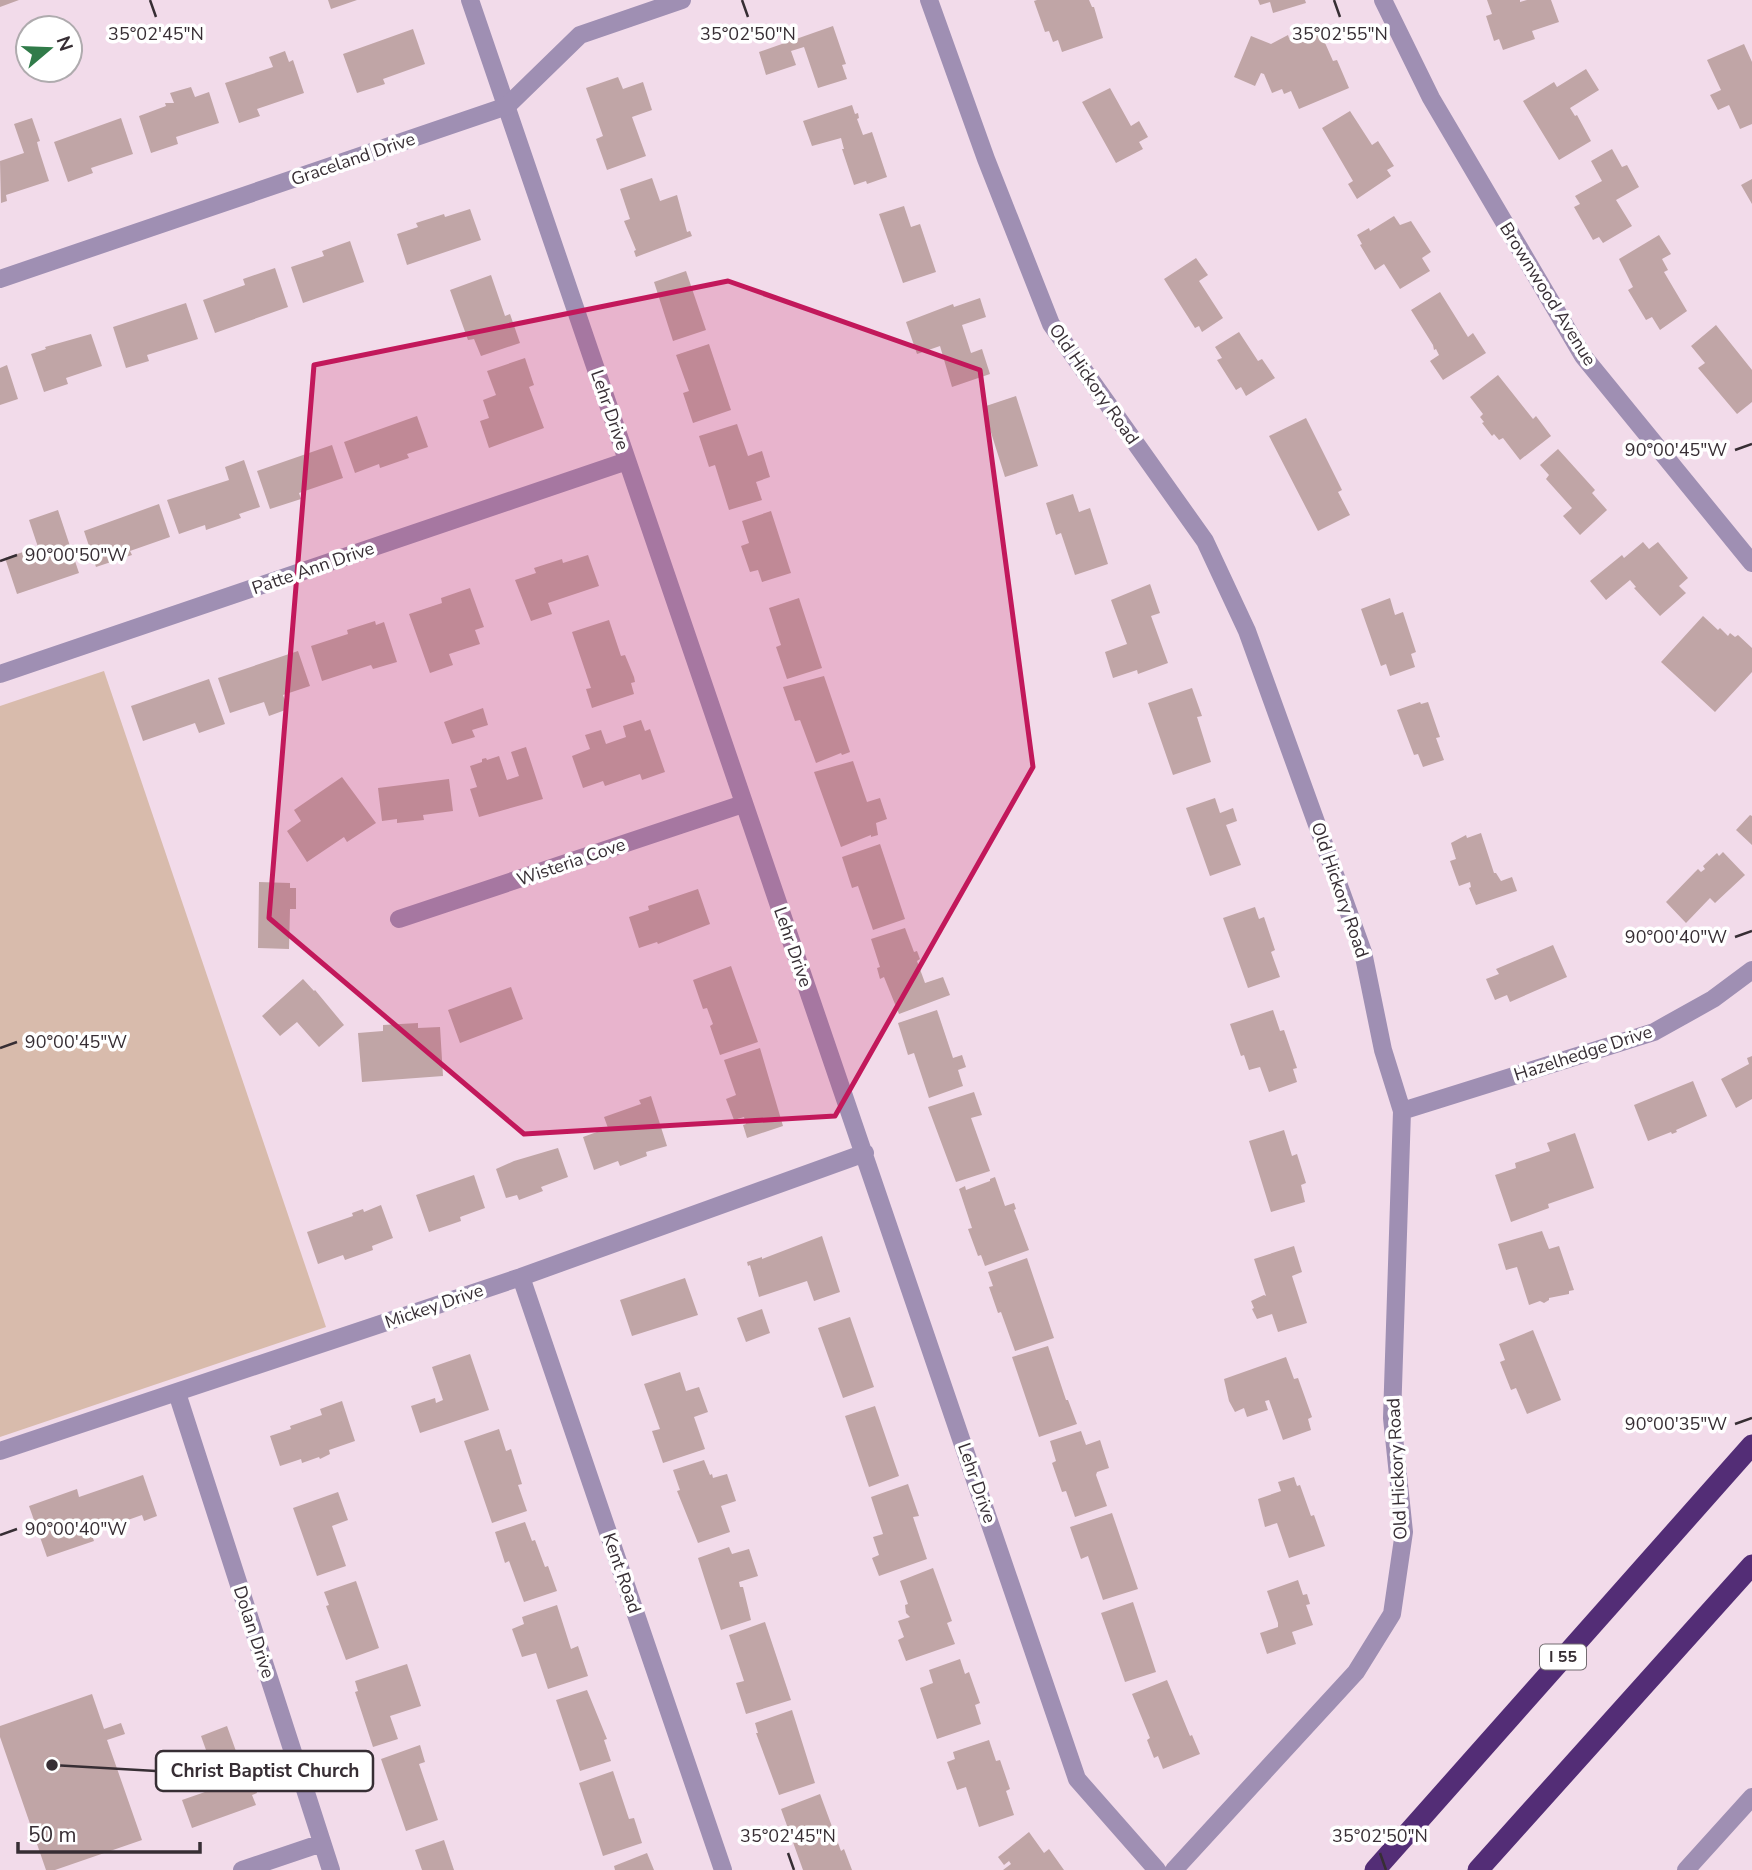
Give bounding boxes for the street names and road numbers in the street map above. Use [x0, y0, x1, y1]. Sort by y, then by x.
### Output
street label: Graceland Drive [288, 127, 418, 191]
street label: Brownwood Avenue [1494, 218, 1602, 370]
street label: Old Hickory Road [1043, 319, 1145, 449]
street label: Lehr Drive [585, 367, 635, 453]
street label: Patte Ann Drive [249, 536, 377, 600]
street label: Old Hickory Road [1306, 819, 1374, 961]
street label: Wisteria Cove [514, 832, 628, 892]
street label: Lehr Drive [768, 904, 818, 990]
street label: Hazelhedge Drive [1511, 1019, 1655, 1087]
street label: Mickey Drive [382, 1278, 486, 1334]
street label: Old Hickory Road [1381, 1398, 1413, 1540]
street label: Lehr Drive [952, 1440, 1002, 1526]
street label: Kent Road [597, 1530, 647, 1616]
street label: Dolan Drive [228, 1583, 280, 1681]
road number: I 55 [1540, 1644, 1586, 1670]

